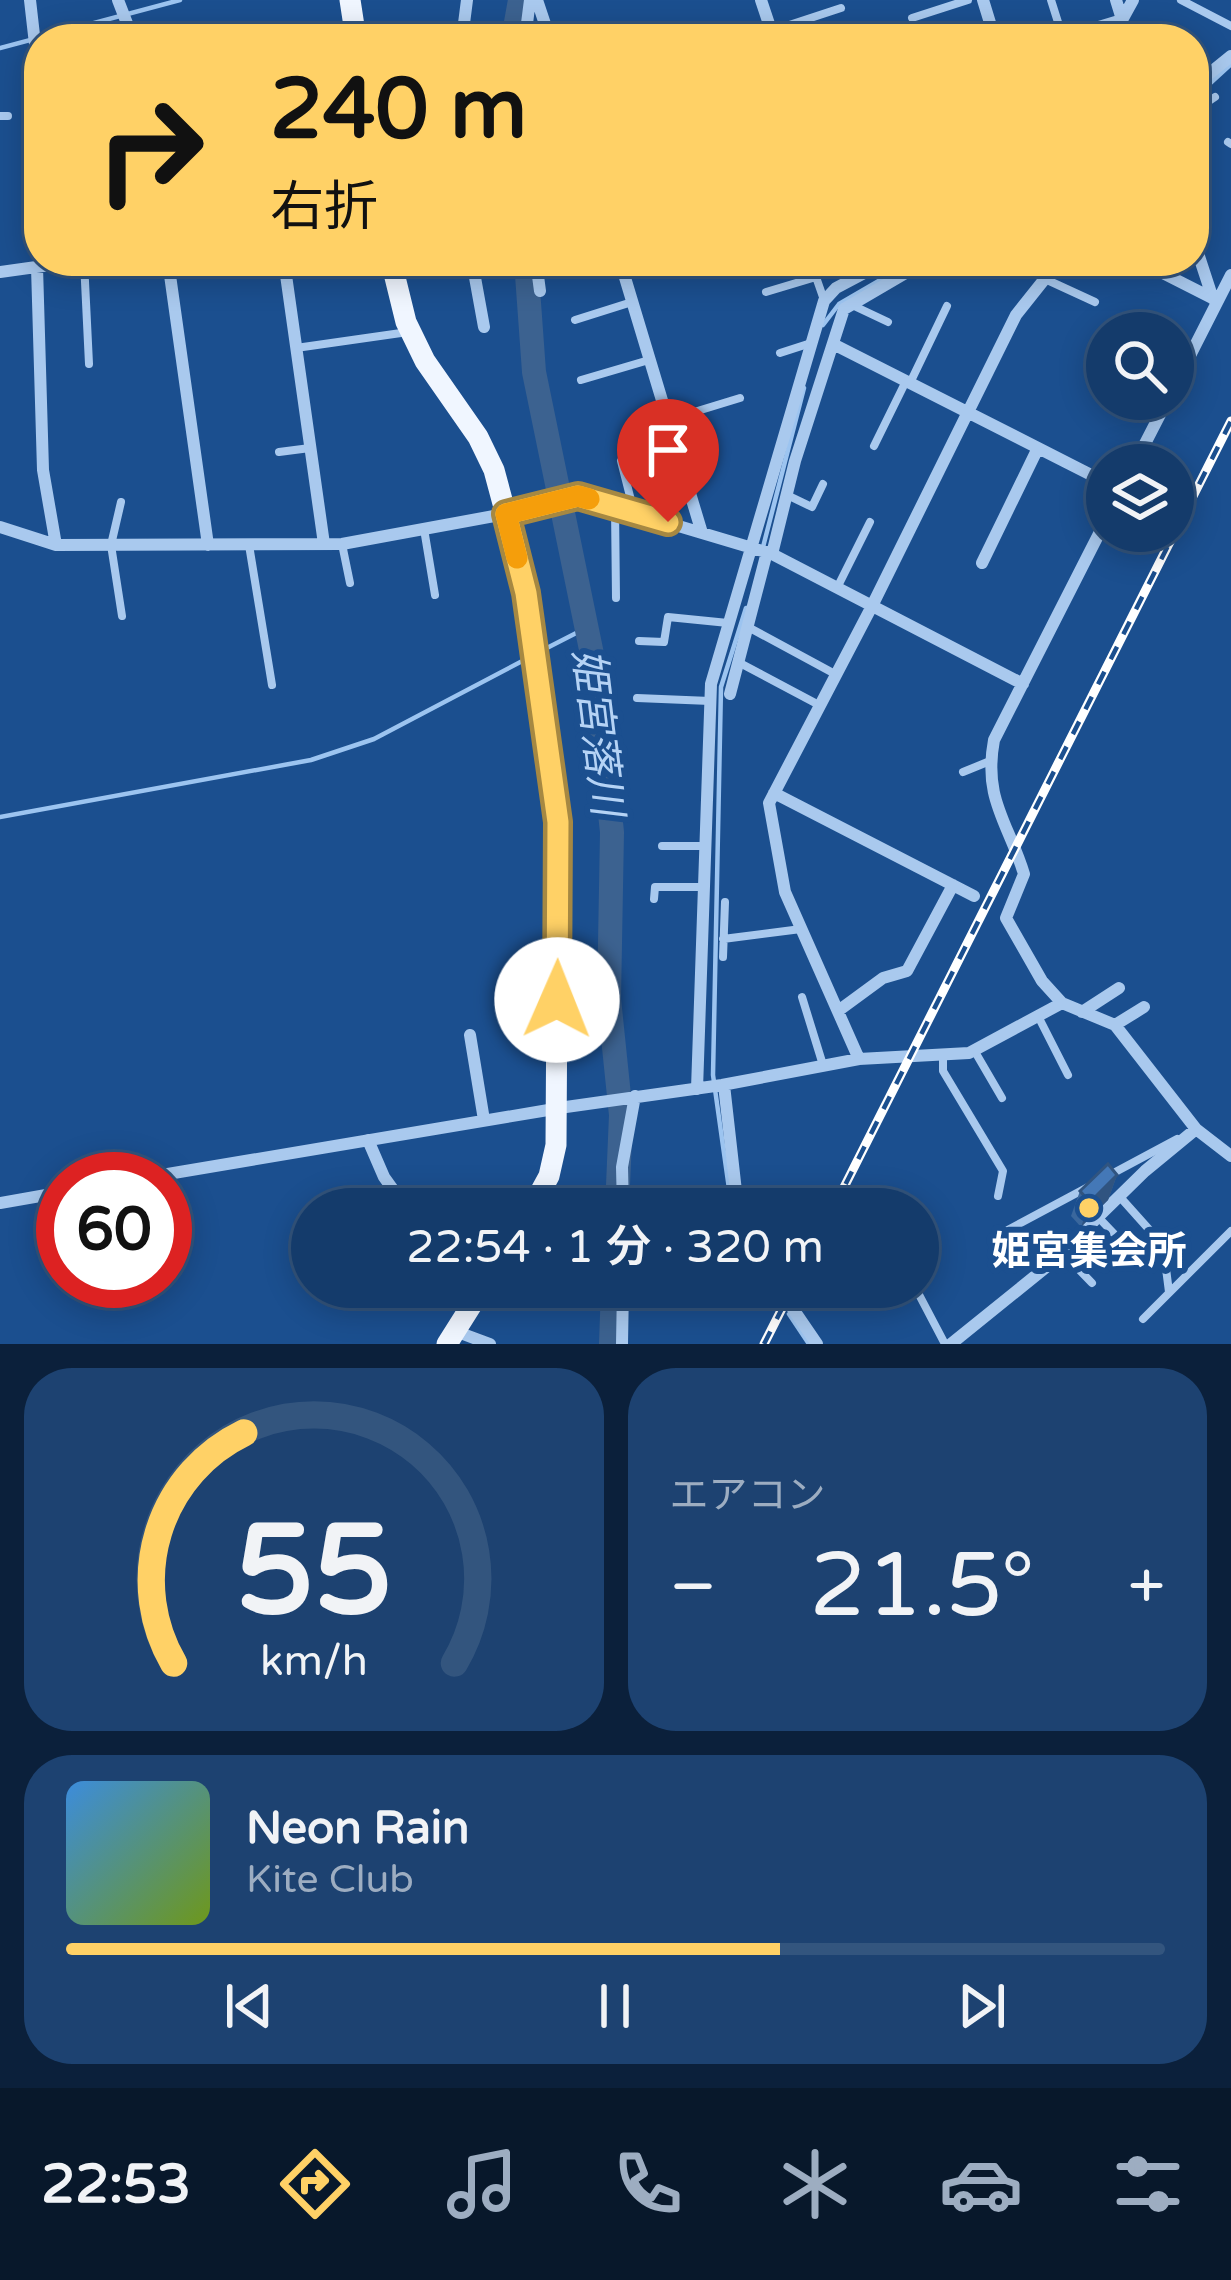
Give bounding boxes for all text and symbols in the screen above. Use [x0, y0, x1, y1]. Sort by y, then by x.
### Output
text: 240 m [270, 60, 527, 161]
icon: right [72, 72, 228, 228]
text: 右折 [270, 175, 378, 240]
map controls [1086, 312, 1194, 552]
button: search [1086, 312, 1194, 420]
pin [617, 399, 719, 522]
icon: arrive [635, 417, 701, 483]
button: layers [1086, 444, 1194, 552]
water label: 姫宮落川 [562, 646, 634, 823]
position arrow [494, 937, 620, 1063]
speed limit sign: 60 [36, 1152, 192, 1308]
marker: 姫宮集会所 [1076, 1195, 1102, 1221]
text: 22:54 · 1 分 · 320 m [406, 1221, 824, 1275]
place label: 姫宮集会所 [991, 1228, 1187, 1275]
text: エアコン [670, 1472, 826, 1519]
text: 55 [235, 1497, 392, 1648]
text: 21.5° [810, 1532, 1035, 1641]
text: − [670, 1547, 717, 1627]
text: + [1128, 1547, 1165, 1627]
text: km/h [260, 1635, 368, 1686]
text: Neon Rain [246, 1802, 469, 1856]
text: Kite Club [246, 1856, 414, 1903]
icon: previous [216, 1973, 282, 2039]
icon: pause [582, 1973, 648, 2039]
icon: next [949, 1973, 1015, 2039]
icon: directions [273, 2142, 357, 2226]
icon: music [440, 2142, 524, 2226]
icon: phone [606, 2142, 690, 2226]
icon: climate [773, 2142, 857, 2226]
icon: car [939, 2142, 1023, 2226]
icon: filters [1106, 2142, 1190, 2226]
text: 22:53 [41, 2152, 191, 2217]

